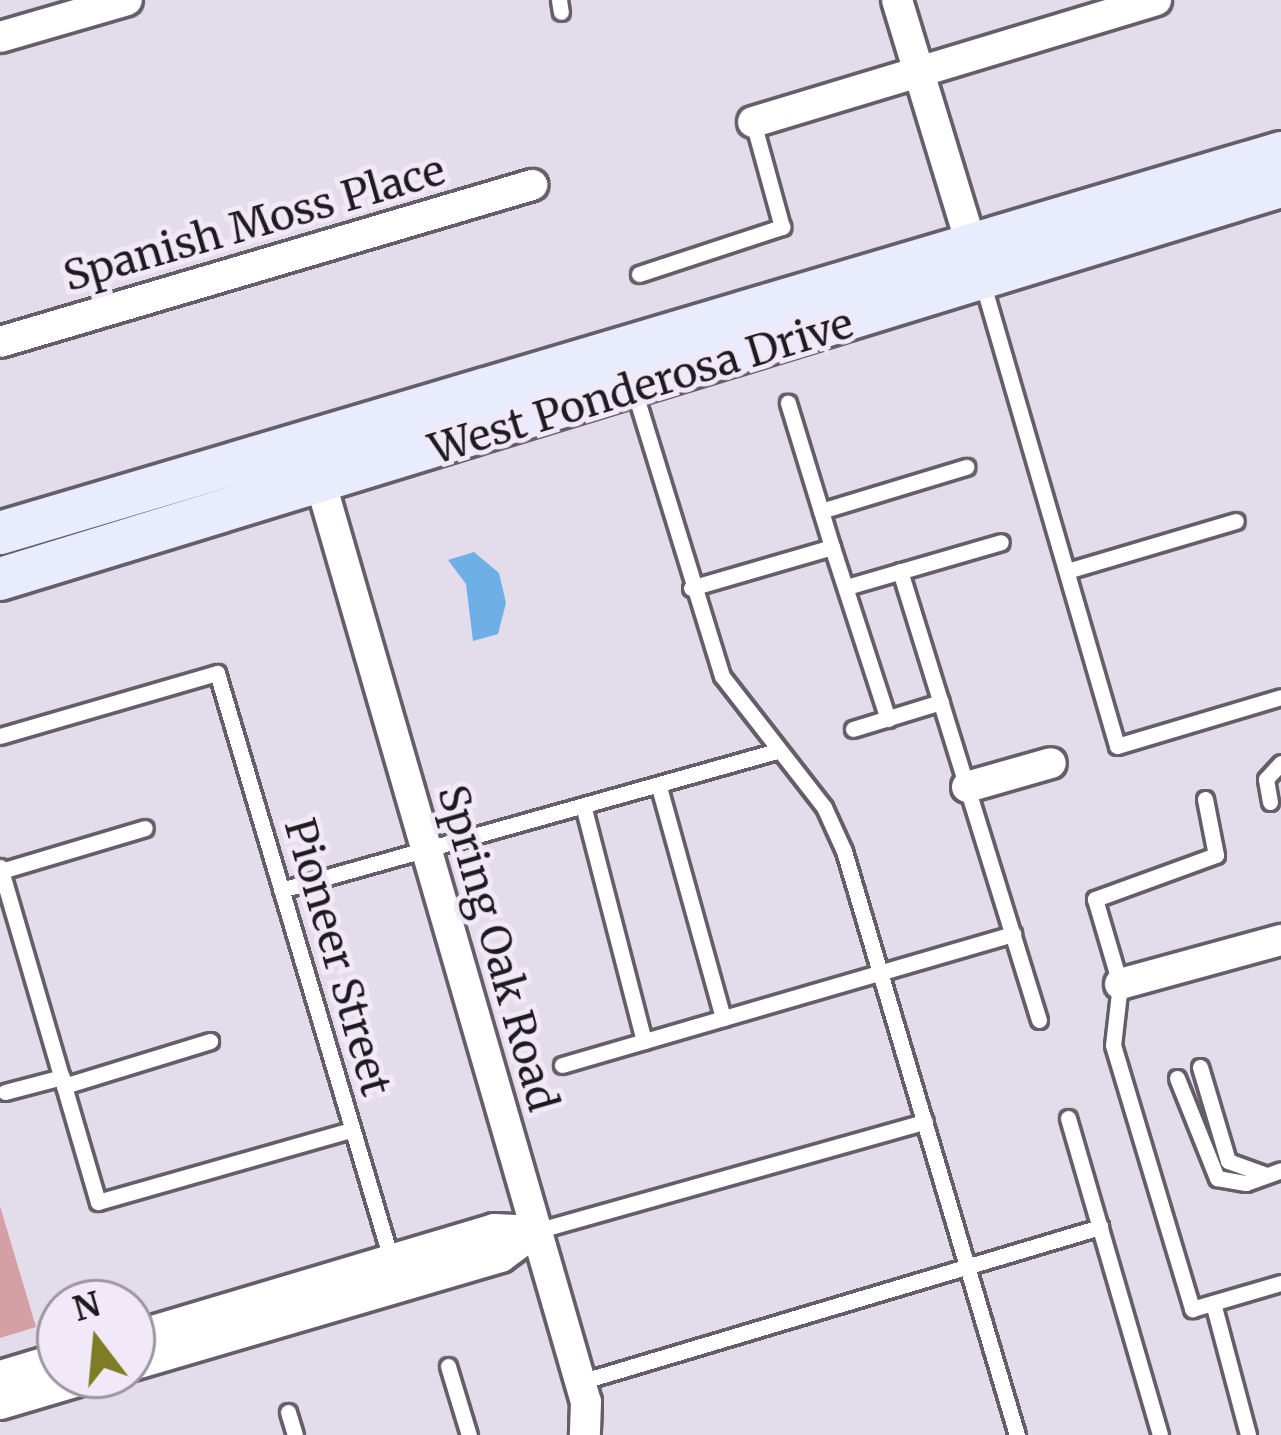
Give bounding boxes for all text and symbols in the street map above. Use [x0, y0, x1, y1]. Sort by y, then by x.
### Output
street label: Spanish Moss Place [58, 144, 450, 302]
street label: West Ponderosa Drive [423, 298, 859, 474]
street label: Spring Oak Road [427, 779, 569, 1117]
street label: Pioneer Street [274, 813, 402, 1101]
north arrow [36, 1279, 156, 1399]
text: N [69, 1284, 105, 1330]

